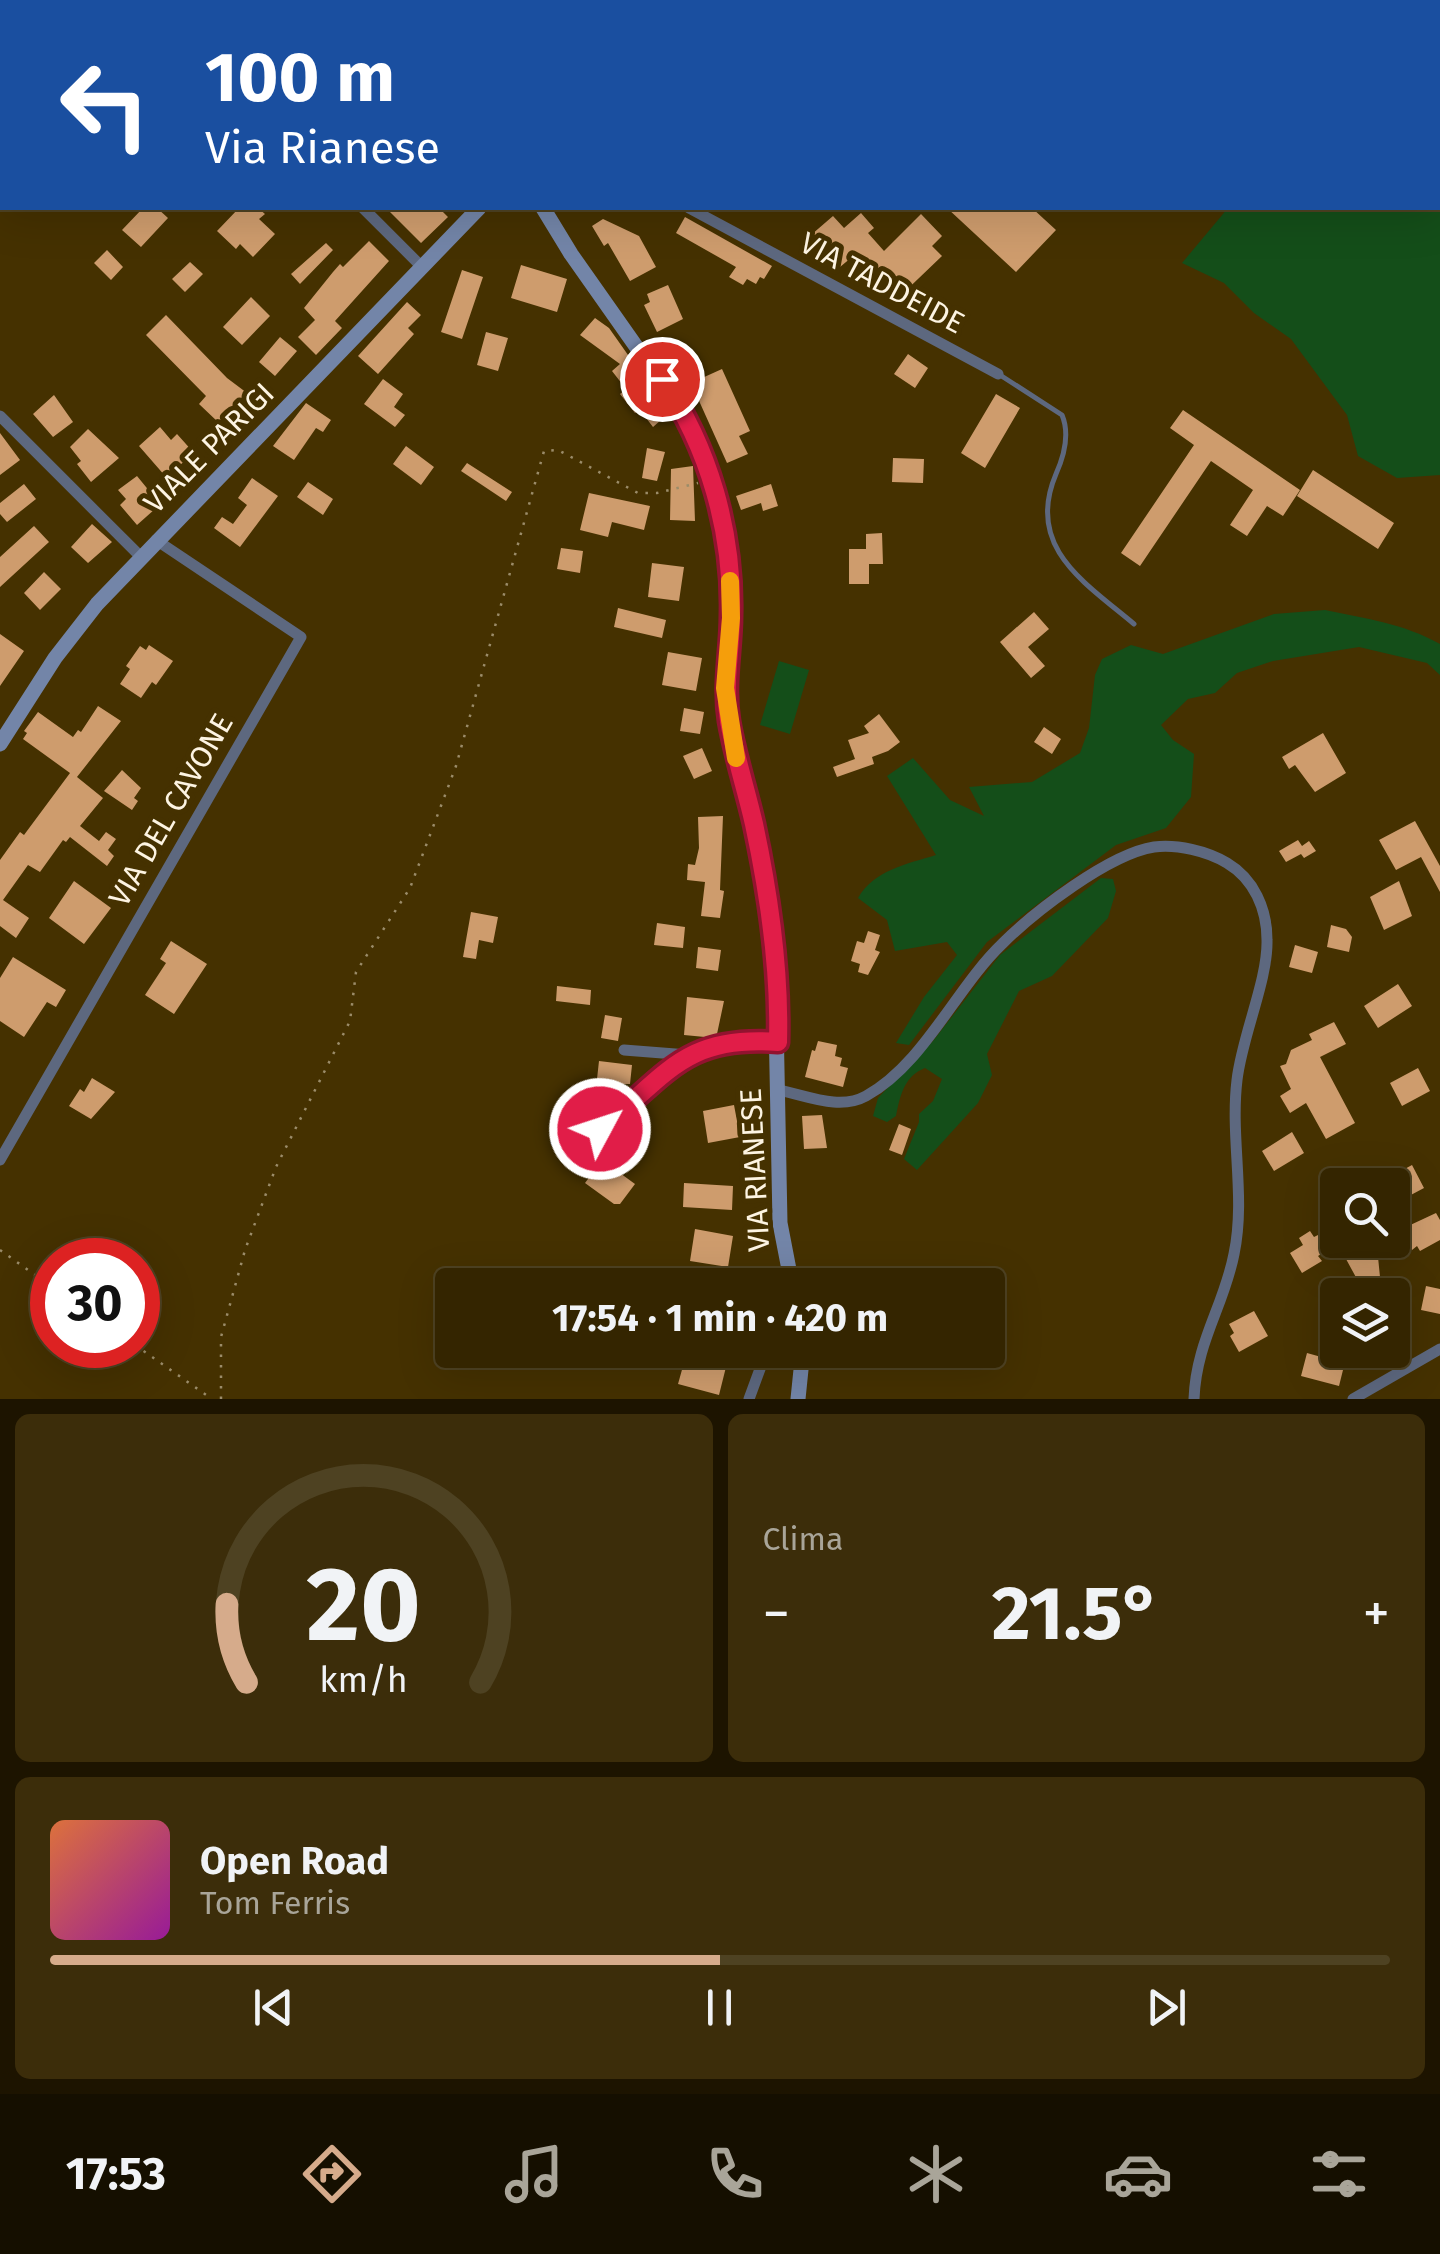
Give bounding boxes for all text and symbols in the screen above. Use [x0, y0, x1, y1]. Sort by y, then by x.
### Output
text: 100 m [205, 36, 395, 120]
icon: left [40, 40, 170, 170]
text: Via Rianese [205, 121, 440, 175]
street label: VIA TADDEIDE [794, 225, 970, 341]
pin [620, 337, 705, 422]
icon: arrive [635, 352, 690, 407]
street label: VIALE PARIGI [136, 375, 282, 521]
street label: VIA DEL CAVONE [101, 707, 241, 913]
position arrow [548, 1077, 652, 1181]
street label: VIA RIANESE [733, 1087, 777, 1253]
map controls [1320, 1168, 1410, 1368]
button: search [1320, 1168, 1410, 1258]
speed limit sign: 30 [30, 1238, 160, 1368]
button: layers [1320, 1278, 1410, 1368]
text: 17:54 · 1 min · 420 m [552, 1295, 888, 1341]
text: Clima [763, 1520, 843, 1558]
text: 20 [306, 1543, 421, 1668]
text: 21.5° [992, 1569, 1161, 1659]
text: − [763, 1581, 790, 1647]
text: + [1363, 1581, 1390, 1647]
text: km/h [320, 1659, 408, 1701]
text: Open Road [200, 1838, 389, 1884]
text: Tom Ferris [200, 1884, 350, 1922]
icon: previous [246, 1980, 301, 2035]
icon: pause [692, 1980, 747, 2035]
icon: next [1139, 1980, 1194, 2035]
icon: directions [297, 2139, 367, 2209]
icon: music [499, 2139, 569, 2209]
icon: phone [700, 2139, 770, 2209]
icon: climate [901, 2139, 971, 2209]
icon: car [1103, 2139, 1173, 2209]
icon: filters [1304, 2139, 1374, 2209]
text: 17:53 [66, 2147, 166, 2201]

